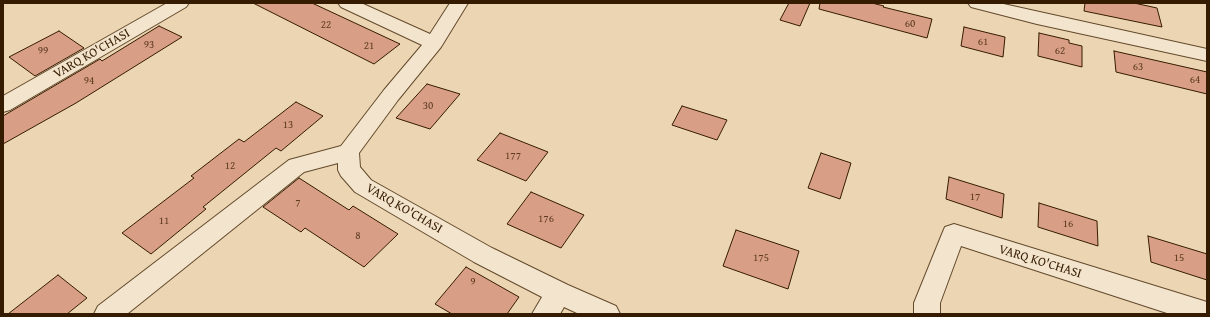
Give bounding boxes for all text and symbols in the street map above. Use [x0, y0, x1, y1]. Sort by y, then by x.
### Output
house number: 60 [905, 17, 915, 31]
house number: 22 [321, 18, 331, 32]
street label: VARQ KO'CHASI [51, 26, 133, 82]
house number: 61 [978, 35, 988, 49]
house number: 93 [144, 38, 154, 52]
house number: 21 [364, 39, 374, 53]
house number: 99 [38, 44, 48, 58]
house number: 62 [1055, 44, 1065, 58]
house number: 63 [1133, 60, 1143, 74]
house number: 64 [1190, 73, 1200, 87]
house number: 94 [84, 74, 94, 88]
house number: 30 [423, 99, 433, 113]
house number: 13 [283, 118, 293, 132]
house number: 177 [505, 149, 521, 163]
house number: 12 [225, 159, 235, 173]
street label: VARQ KO'CHASI [363, 181, 445, 237]
house number: 17 [970, 190, 980, 204]
house number: 7 [295, 196, 301, 210]
house number: 176 [538, 212, 554, 226]
house number: 11 [159, 214, 169, 228]
house number: 16 [1063, 217, 1073, 231]
house number: 8 [355, 229, 361, 243]
street label: VARQ KO'CHASI [997, 242, 1083, 282]
house number: 175 [753, 251, 769, 265]
house number: 15 [1174, 251, 1184, 265]
house number: 9 [470, 275, 476, 289]

